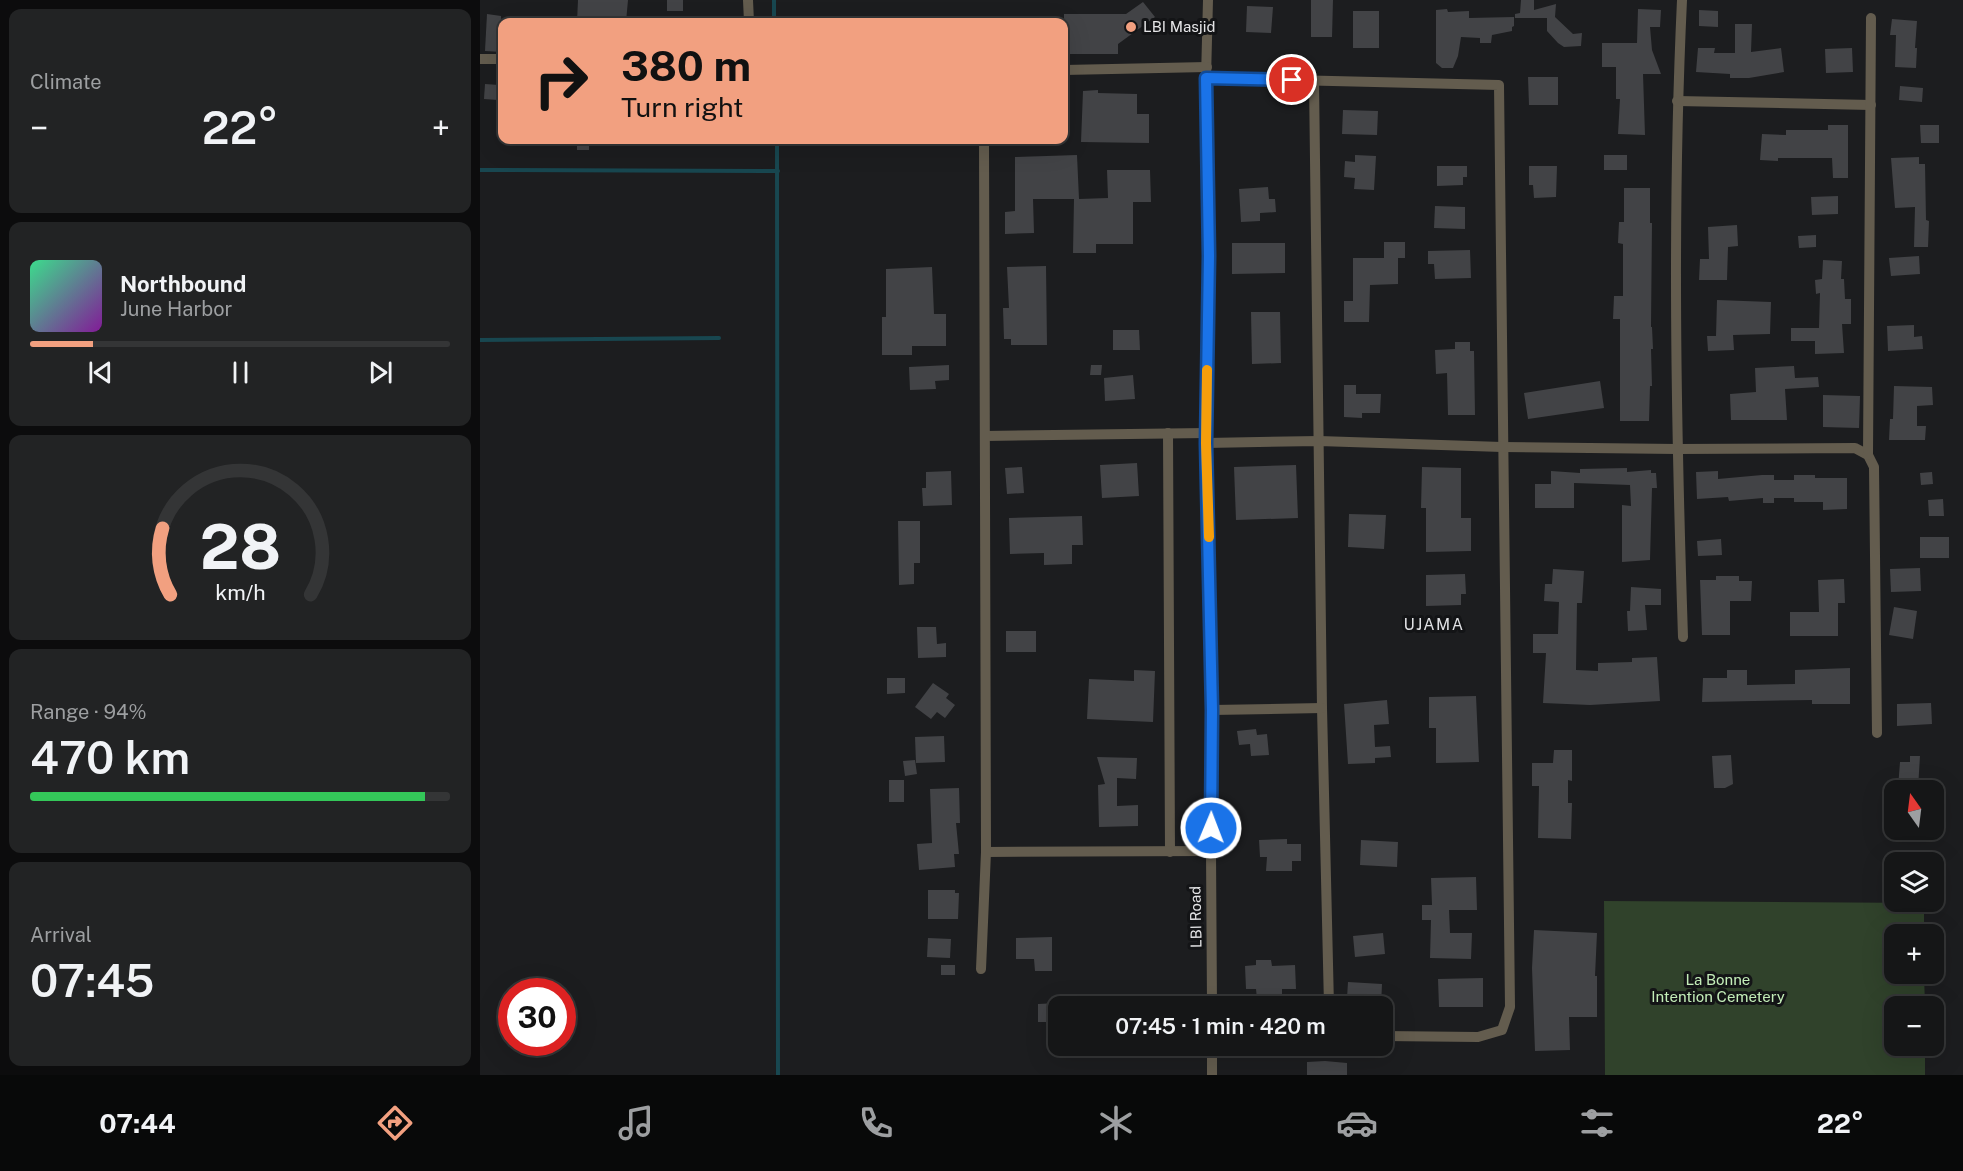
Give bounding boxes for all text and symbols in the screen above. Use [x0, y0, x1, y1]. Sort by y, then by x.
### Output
place label: LBI Masjid [1143, 18, 1215, 35]
marker: LBI Masjid [1124, 20, 1138, 34]
text: 380 m [621, 41, 751, 90]
icon: right [522, 42, 600, 120]
pin [1266, 54, 1317, 105]
icon: arrive [1275, 63, 1308, 96]
text: Climate [30, 70, 102, 94]
text: Turn right [621, 91, 744, 123]
text: 22° [202, 101, 278, 154]
text: − [30, 109, 48, 147]
text: + [432, 109, 450, 147]
text: Northbound [120, 271, 246, 297]
text: June Harbor [120, 297, 232, 321]
icon: previous [84, 356, 117, 389]
icon: pause [224, 356, 257, 389]
icon: next [364, 356, 397, 389]
text: 28 [199, 510, 281, 583]
text: km/h [215, 580, 265, 605]
district label: UJAMA [1403, 615, 1465, 634]
text: Range · 94% [30, 700, 147, 724]
text: 470 km [30, 731, 190, 784]
north arrow [1884, 780, 1944, 840]
map controls [1884, 780, 1944, 1056]
position arrow [1179, 796, 1243, 860]
button: layers [1884, 852, 1944, 912]
street label: LBI Road [1186, 886, 1205, 948]
text: Arrival [30, 923, 92, 947]
button: + [1884, 924, 1944, 984]
text: 07:45 [30, 954, 154, 1007]
park label: La Bonne Intention Cemetery [1651, 971, 1785, 1005]
speed limit sign: 30 [498, 978, 576, 1056]
button: − [1884, 996, 1944, 1056]
text: 07:45 · 1 min · 420 m [1115, 1013, 1326, 1039]
icon: directions [374, 1102, 416, 1144]
icon: music [615, 1102, 657, 1144]
icon: phone [855, 1102, 897, 1144]
icon: climate [1095, 1102, 1137, 1144]
icon: car [1336, 1102, 1378, 1144]
icon: filters [1576, 1102, 1618, 1144]
text: 07:44 [99, 1107, 176, 1139]
text: 22° [1817, 1107, 1864, 1139]

